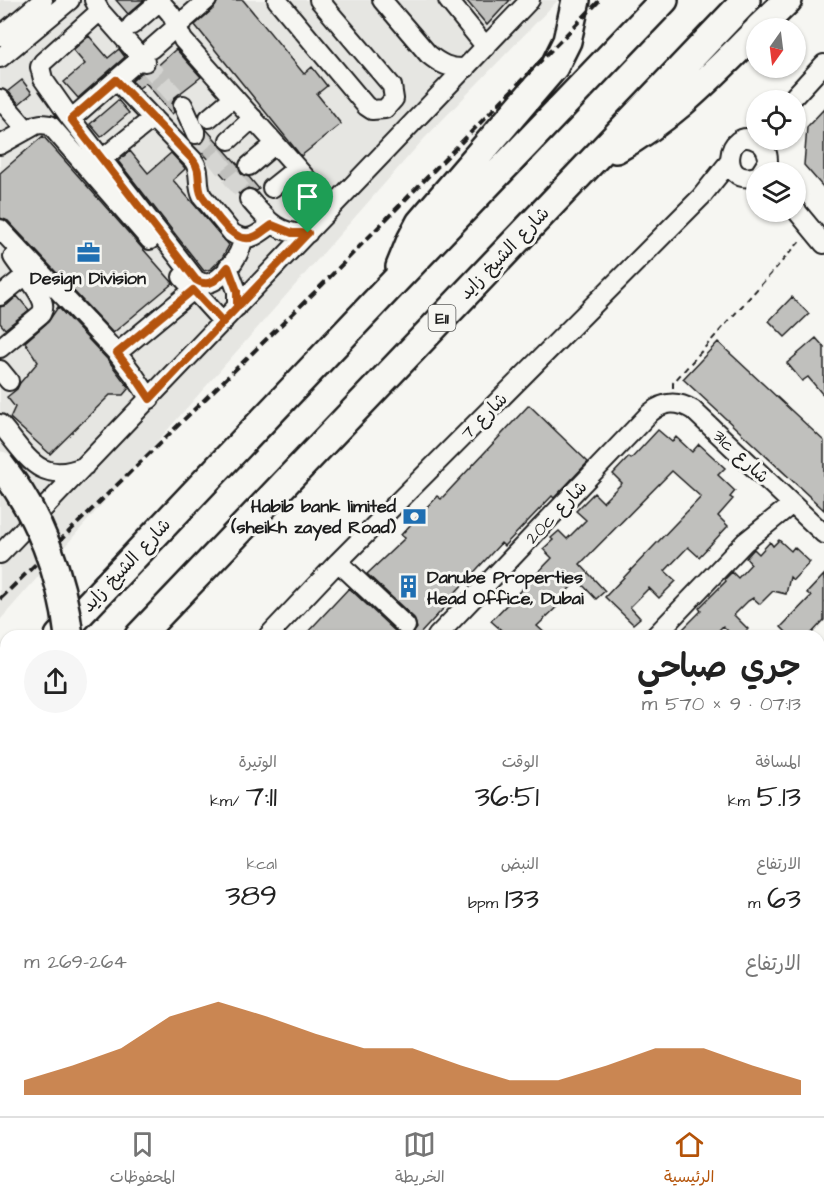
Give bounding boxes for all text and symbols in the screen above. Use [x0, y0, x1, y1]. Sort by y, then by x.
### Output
north arrow [746, 18, 806, 78]
map controls [746, 18, 806, 222]
button: locate [746, 90, 806, 150]
button: layers [746, 162, 806, 222]
pin [282, 171, 333, 233]
icon: arrive [291, 180, 324, 213]
street label: شارع الشيخ زايد [454, 201, 555, 305]
office icon: Design Division [75, 239, 101, 265]
place label: Design Division [30, 266, 146, 292]
road number: E11 [428, 305, 456, 331]
street label: شارع 7 [455, 387, 513, 445]
street label: 31c شارع [707, 424, 774, 489]
street label: 20c شارع [520, 475, 593, 550]
place label: Habib bank limited (sheikh zayed Road) [230, 494, 397, 541]
bank icon: Habib bank limited (sheikh zayed Road) [401, 503, 427, 529]
street label: شارع الشيخ زايد [76, 513, 177, 618]
place label: Danube Properties Head Office, Dubai [427, 565, 584, 611]
building icon: Danube Properties Head Office, Dubai [396, 574, 422, 600]
text: جري صباحي [637, 644, 801, 690]
button: share [24, 650, 87, 713]
text: 07:13 · 9 × 570 m [642, 690, 801, 718]
text: الوتيرة [238, 751, 277, 773]
text: الوقت [502, 751, 539, 773]
text: المسافة [755, 751, 801, 773]
text: 7:11 [246, 776, 277, 818]
text: 36:51 [475, 776, 539, 818]
text: 5.13 [756, 776, 801, 818]
text: /km [210, 790, 246, 812]
text: km [728, 790, 756, 812]
text: kcal [246, 853, 277, 875]
text: النبض [501, 853, 539, 875]
text: الارتفاع [756, 853, 801, 875]
text: 389 [225, 875, 277, 917]
text: 133 [505, 878, 539, 920]
text: 63 [767, 878, 801, 920]
text: bpm [468, 892, 505, 914]
text: m [748, 892, 767, 914]
text: 264–269 m [24, 948, 127, 976]
text: الارتفاع [745, 950, 801, 978]
tab: المحفوظات [110, 1128, 176, 1191]
tab: الخريطة [395, 1128, 445, 1191]
tab: الرئيسية [664, 1128, 714, 1191]

